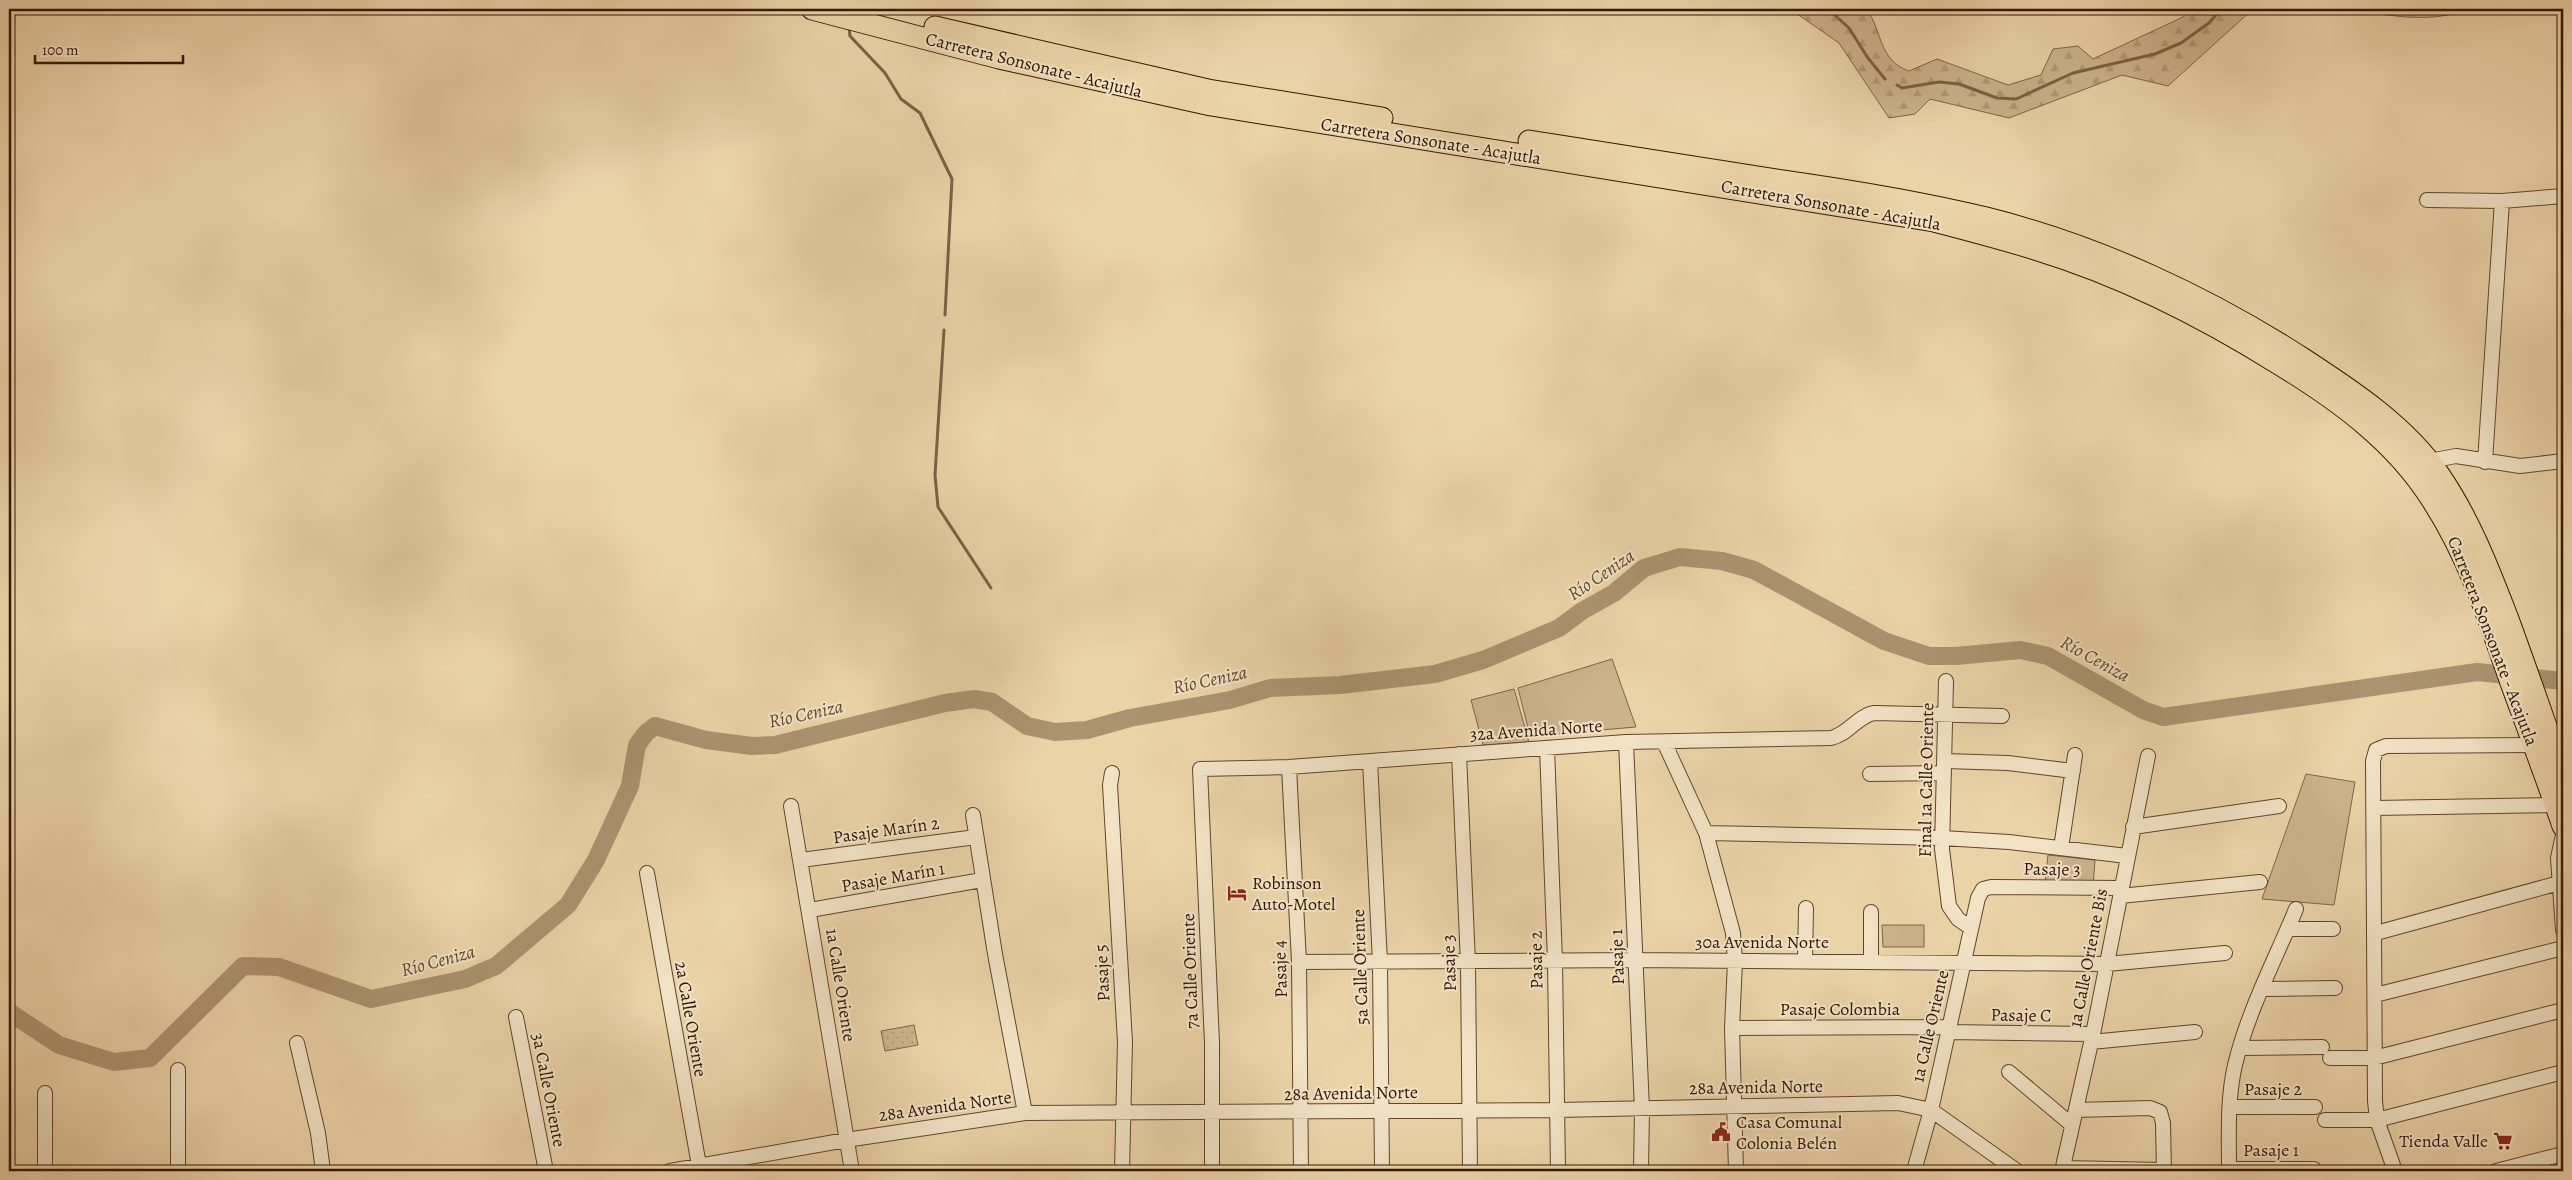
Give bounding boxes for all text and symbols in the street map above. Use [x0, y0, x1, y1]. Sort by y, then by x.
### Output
street label: Carretera Sonsonate - Acajutla [923, 26, 1146, 104]
scale bar [35, 32, 182, 64]
text: 100 m [42, 40, 79, 60]
street label: Carretera Sonsonate - Acajutla [1319, 112, 1543, 170]
street label: Carretera Sonsonate - Acajutla [1719, 174, 1943, 236]
street label: Carretera Sonsonate - Acajutla [2442, 533, 2544, 750]
water label: Río Ceniza [1562, 543, 1640, 607]
water label: Río Ceniza [2056, 629, 2135, 689]
water label: Río Ceniza [1170, 659, 1250, 701]
water label: Río Ceniza [766, 693, 846, 735]
street label: Final 1a Calle Oriente [1913, 702, 1939, 858]
street label: 32a Avenida Norte [1469, 713, 1603, 747]
street label: Pasaje Marín 2 [831, 811, 941, 849]
street label: Pasaje Marín 1 [839, 856, 947, 898]
street label: Pasaje 3 [2023, 857, 2081, 881]
place label: Robinson Auto-Motel [1251, 871, 1336, 916]
hotel icon: Robinson Auto-Motel [1226, 882, 1248, 904]
street label: 1a Calle Oriente Bis [2063, 887, 2113, 1029]
street label: 5a Calle Oriente [1346, 909, 1374, 1025]
street label: 7a Calle Oriente [1176, 913, 1204, 1029]
street label: 1a Calle Oriente [820, 927, 862, 1043]
street label: Pasaje 1 [1604, 929, 1630, 985]
street label: Pasaje 2 [1523, 930, 1549, 989]
street label: 30a Avenida Norte [1695, 930, 1829, 954]
street label: Pasaje 3 [1436, 934, 1462, 992]
water label: Río Ceniza [398, 939, 478, 983]
street label: Pasaje 4 [1267, 940, 1293, 998]
street label: Pasaje 5 [1089, 944, 1115, 1002]
street label: 2a Calle Oriente [669, 959, 713, 1079]
street label: 1a Calle Oriente [1905, 967, 1955, 1085]
street label: Pasaje Colombia [1780, 997, 1901, 1021]
street label: Pasaje C [1990, 1002, 2052, 1028]
street label: 3a Calle Oriente [526, 1031, 572, 1149]
street label: 28a Avenida Norte [1689, 1074, 1823, 1100]
street label: Pasaje 2 [2244, 1077, 2303, 1101]
street label: 28a Avenida Norte [1284, 1080, 1418, 1106]
street label: 28a Avenida Norte [877, 1085, 1013, 1127]
place label: Casa Comunal Colonia Belén [1736, 1110, 1843, 1155]
public building icon: Casa Comunal Colonia Belén [1710, 1121, 1732, 1143]
place label: Tienda Valle [2399, 1129, 2488, 1153]
supermarket icon: Tienda Valle [2492, 1130, 2514, 1152]
street label: Pasaje 1 [2243, 1138, 2299, 1162]

